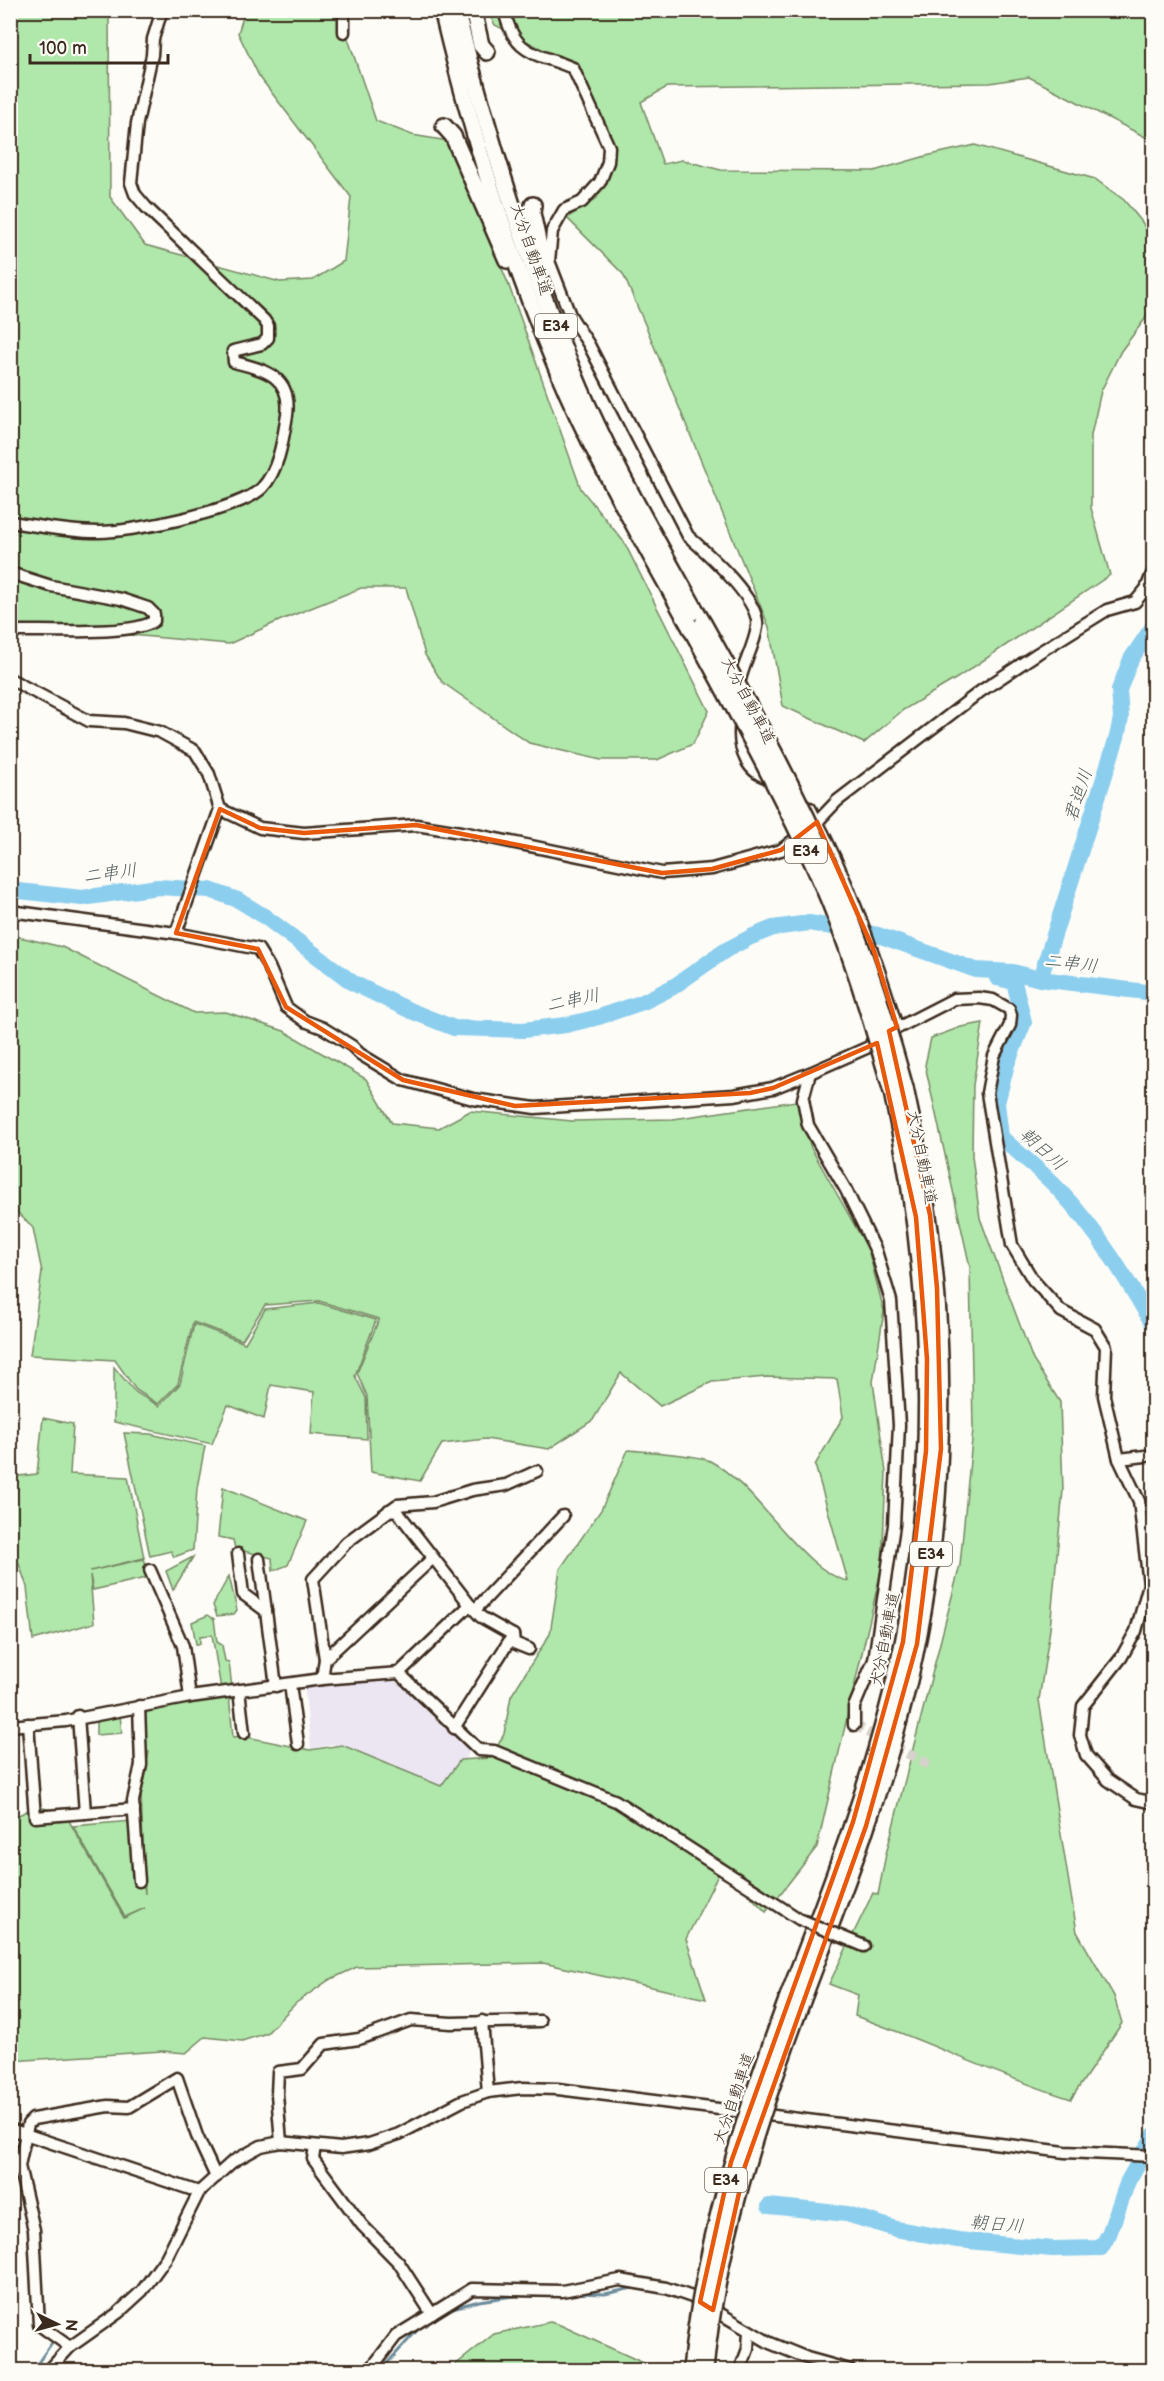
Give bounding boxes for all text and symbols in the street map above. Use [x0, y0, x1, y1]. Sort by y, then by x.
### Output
scale bar [30, 27, 168, 65]
text: 100 m [39, 38, 87, 59]
street label: 大分自動車道 [506, 201, 555, 298]
road number: E34 [535, 314, 577, 338]
street label: 大分自動車道 [717, 654, 779, 748]
water label: 君迫川 [1060, 766, 1097, 824]
road number: E34 [785, 839, 827, 863]
water label: 二串川 [82, 860, 138, 887]
water label: 二串川 [1043, 950, 1099, 977]
water label: 二串川 [545, 985, 602, 1016]
street label: 大分自動車道 [903, 1108, 940, 1206]
water label: 朝日川 [1016, 1124, 1070, 1175]
road number: E34 [910, 1542, 952, 1566]
street label: 大分自動車道 [867, 1590, 904, 1688]
street label: 大分自動車道 [710, 2050, 759, 2147]
road number: E34 [705, 2168, 747, 2192]
water label: 朝日川 [969, 2212, 1025, 2237]
north arrow [27, 2294, 87, 2354]
text: N [60, 2318, 80, 2332]

